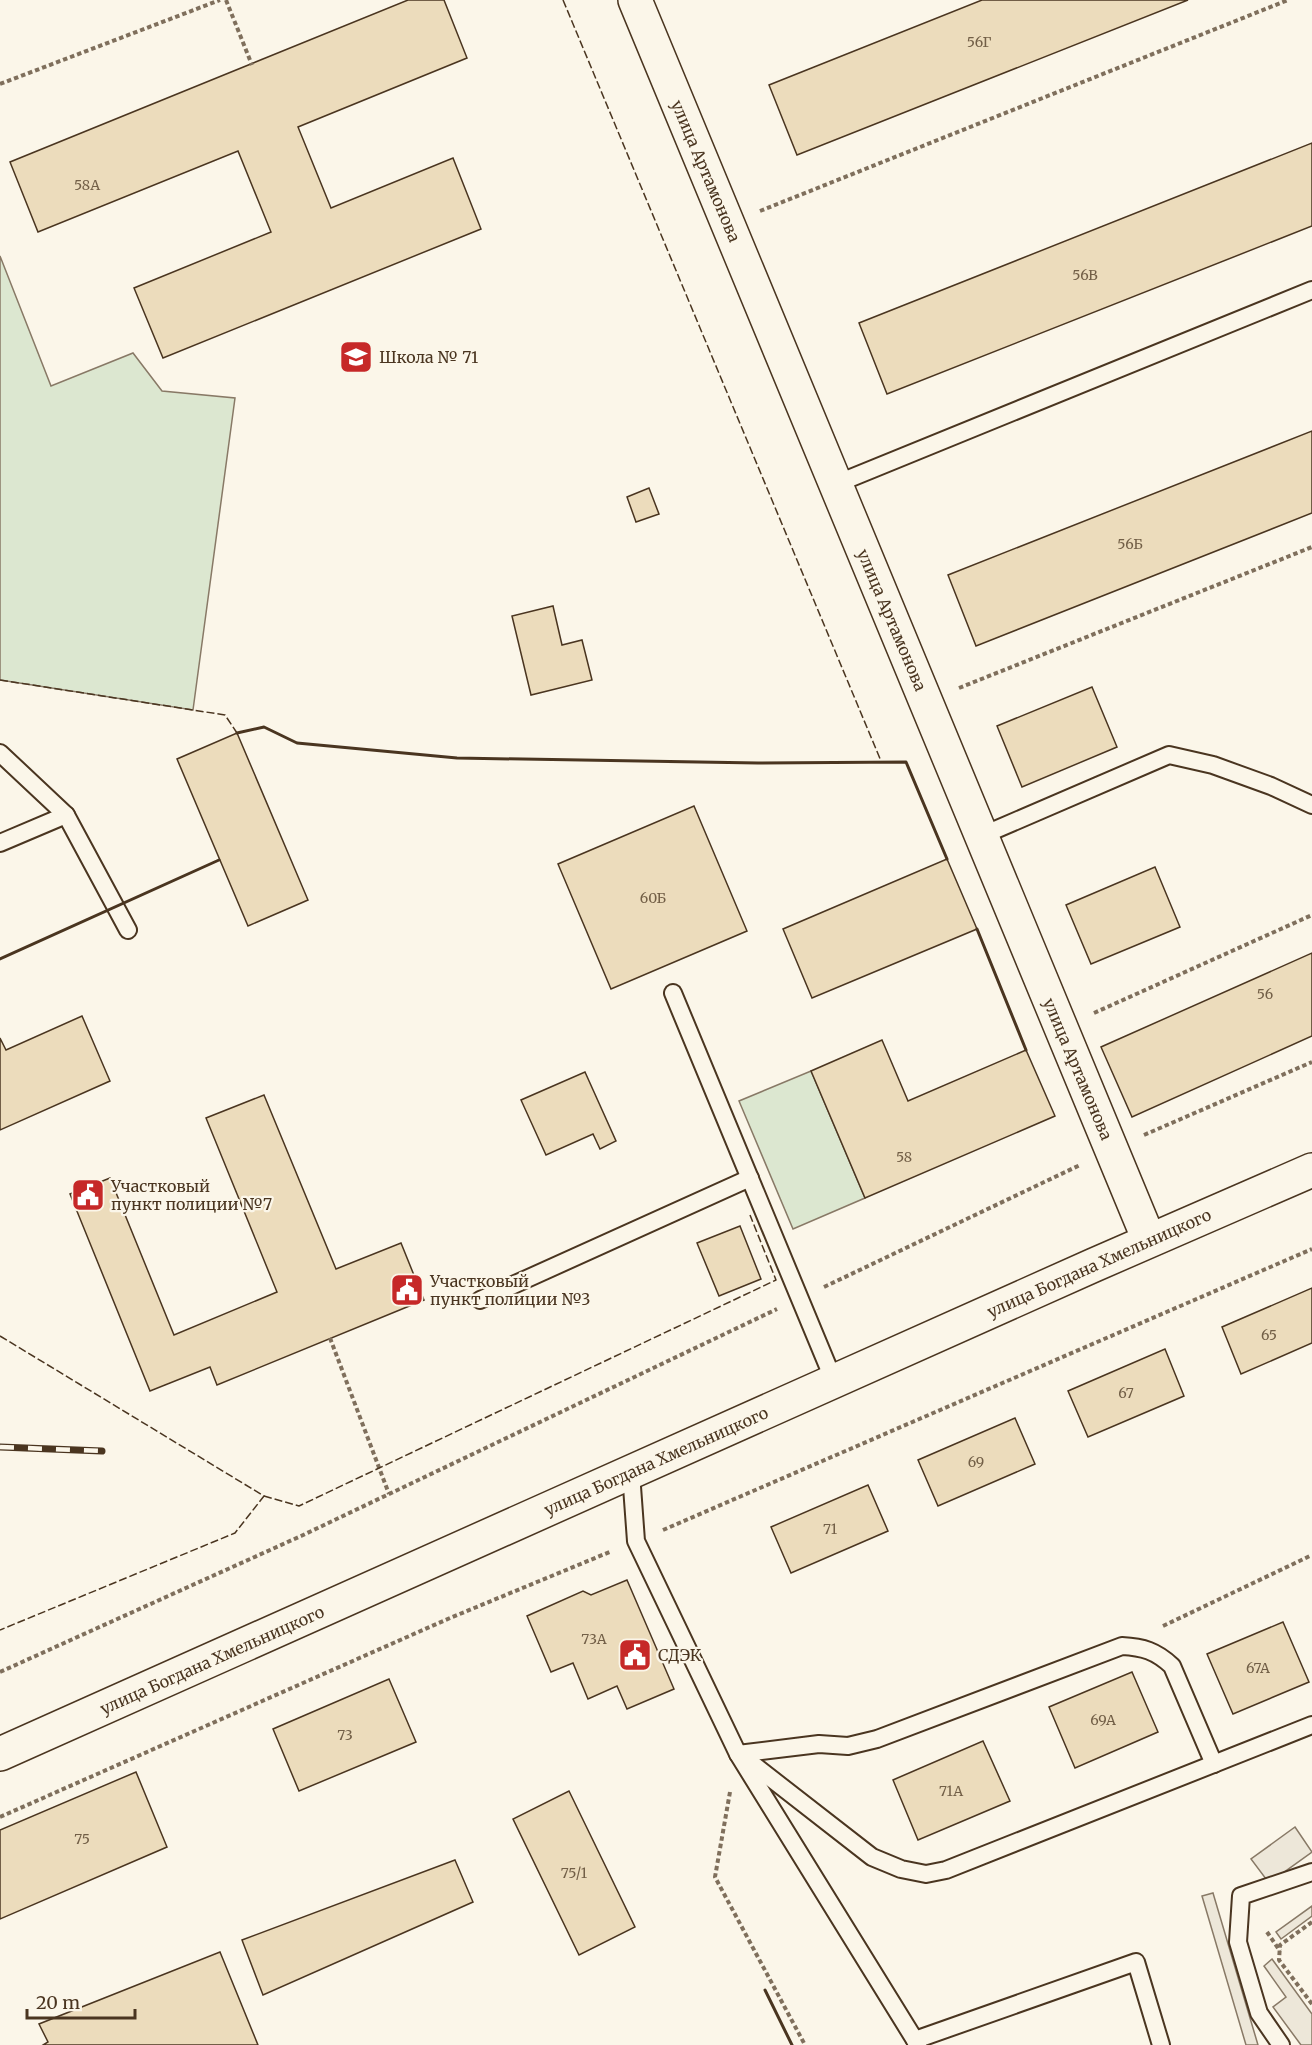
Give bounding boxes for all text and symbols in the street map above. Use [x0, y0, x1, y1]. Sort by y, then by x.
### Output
house number: 56Г [967, 33, 992, 51]
street label: улица Артамонова [667, 97, 745, 245]
house number: 58А [74, 176, 100, 194]
house number: 56В [1072, 266, 1098, 284]
school or university icon: Школа № 71 [338, 339, 374, 375]
place label: Школа № 71 [379, 347, 478, 367]
house number: 56Б [1117, 535, 1143, 553]
street label: улица Артамонова [853, 546, 931, 694]
house number: 60Б [640, 889, 667, 907]
house number: 56 [1257, 985, 1273, 1003]
street label: улица Артамонова [1039, 995, 1117, 1143]
house number: 58 [896, 1148, 912, 1166]
place label: Участковый пункт полиции №7 [110, 1176, 272, 1214]
public building icon: Участковый пункт полиции №7 [70, 1177, 106, 1213]
street label: улица Богдана Хмельницкого [984, 1204, 1214, 1322]
place label: Участковый пункт полиции №3 [429, 1271, 591, 1309]
public building icon: Участковый пункт полиции №3 [389, 1272, 425, 1308]
house number: 65 [1261, 1326, 1277, 1344]
house number: 67 [1118, 1384, 1134, 1402]
street label: улица Богдана Хмельницкого [541, 1402, 771, 1520]
house number: 69 [968, 1453, 984, 1471]
house number: 71 [823, 1520, 837, 1538]
street label: улица Богдана Хмельницкого [97, 1601, 327, 1719]
house number: 73А [581, 1630, 607, 1648]
public building icon: СДЭК [617, 1637, 653, 1673]
place label: СДЭК [658, 1645, 702, 1665]
house number: 67А [1246, 1659, 1270, 1677]
house number: 69А [1090, 1711, 1116, 1729]
house number: 73 [337, 1726, 353, 1744]
house number: 71А [939, 1782, 963, 1800]
house number: 75 [74, 1830, 90, 1848]
house number: 75/1 [561, 1864, 587, 1882]
scale bar [27, 1982, 135, 2020]
text: 20 m [36, 1991, 80, 2014]

